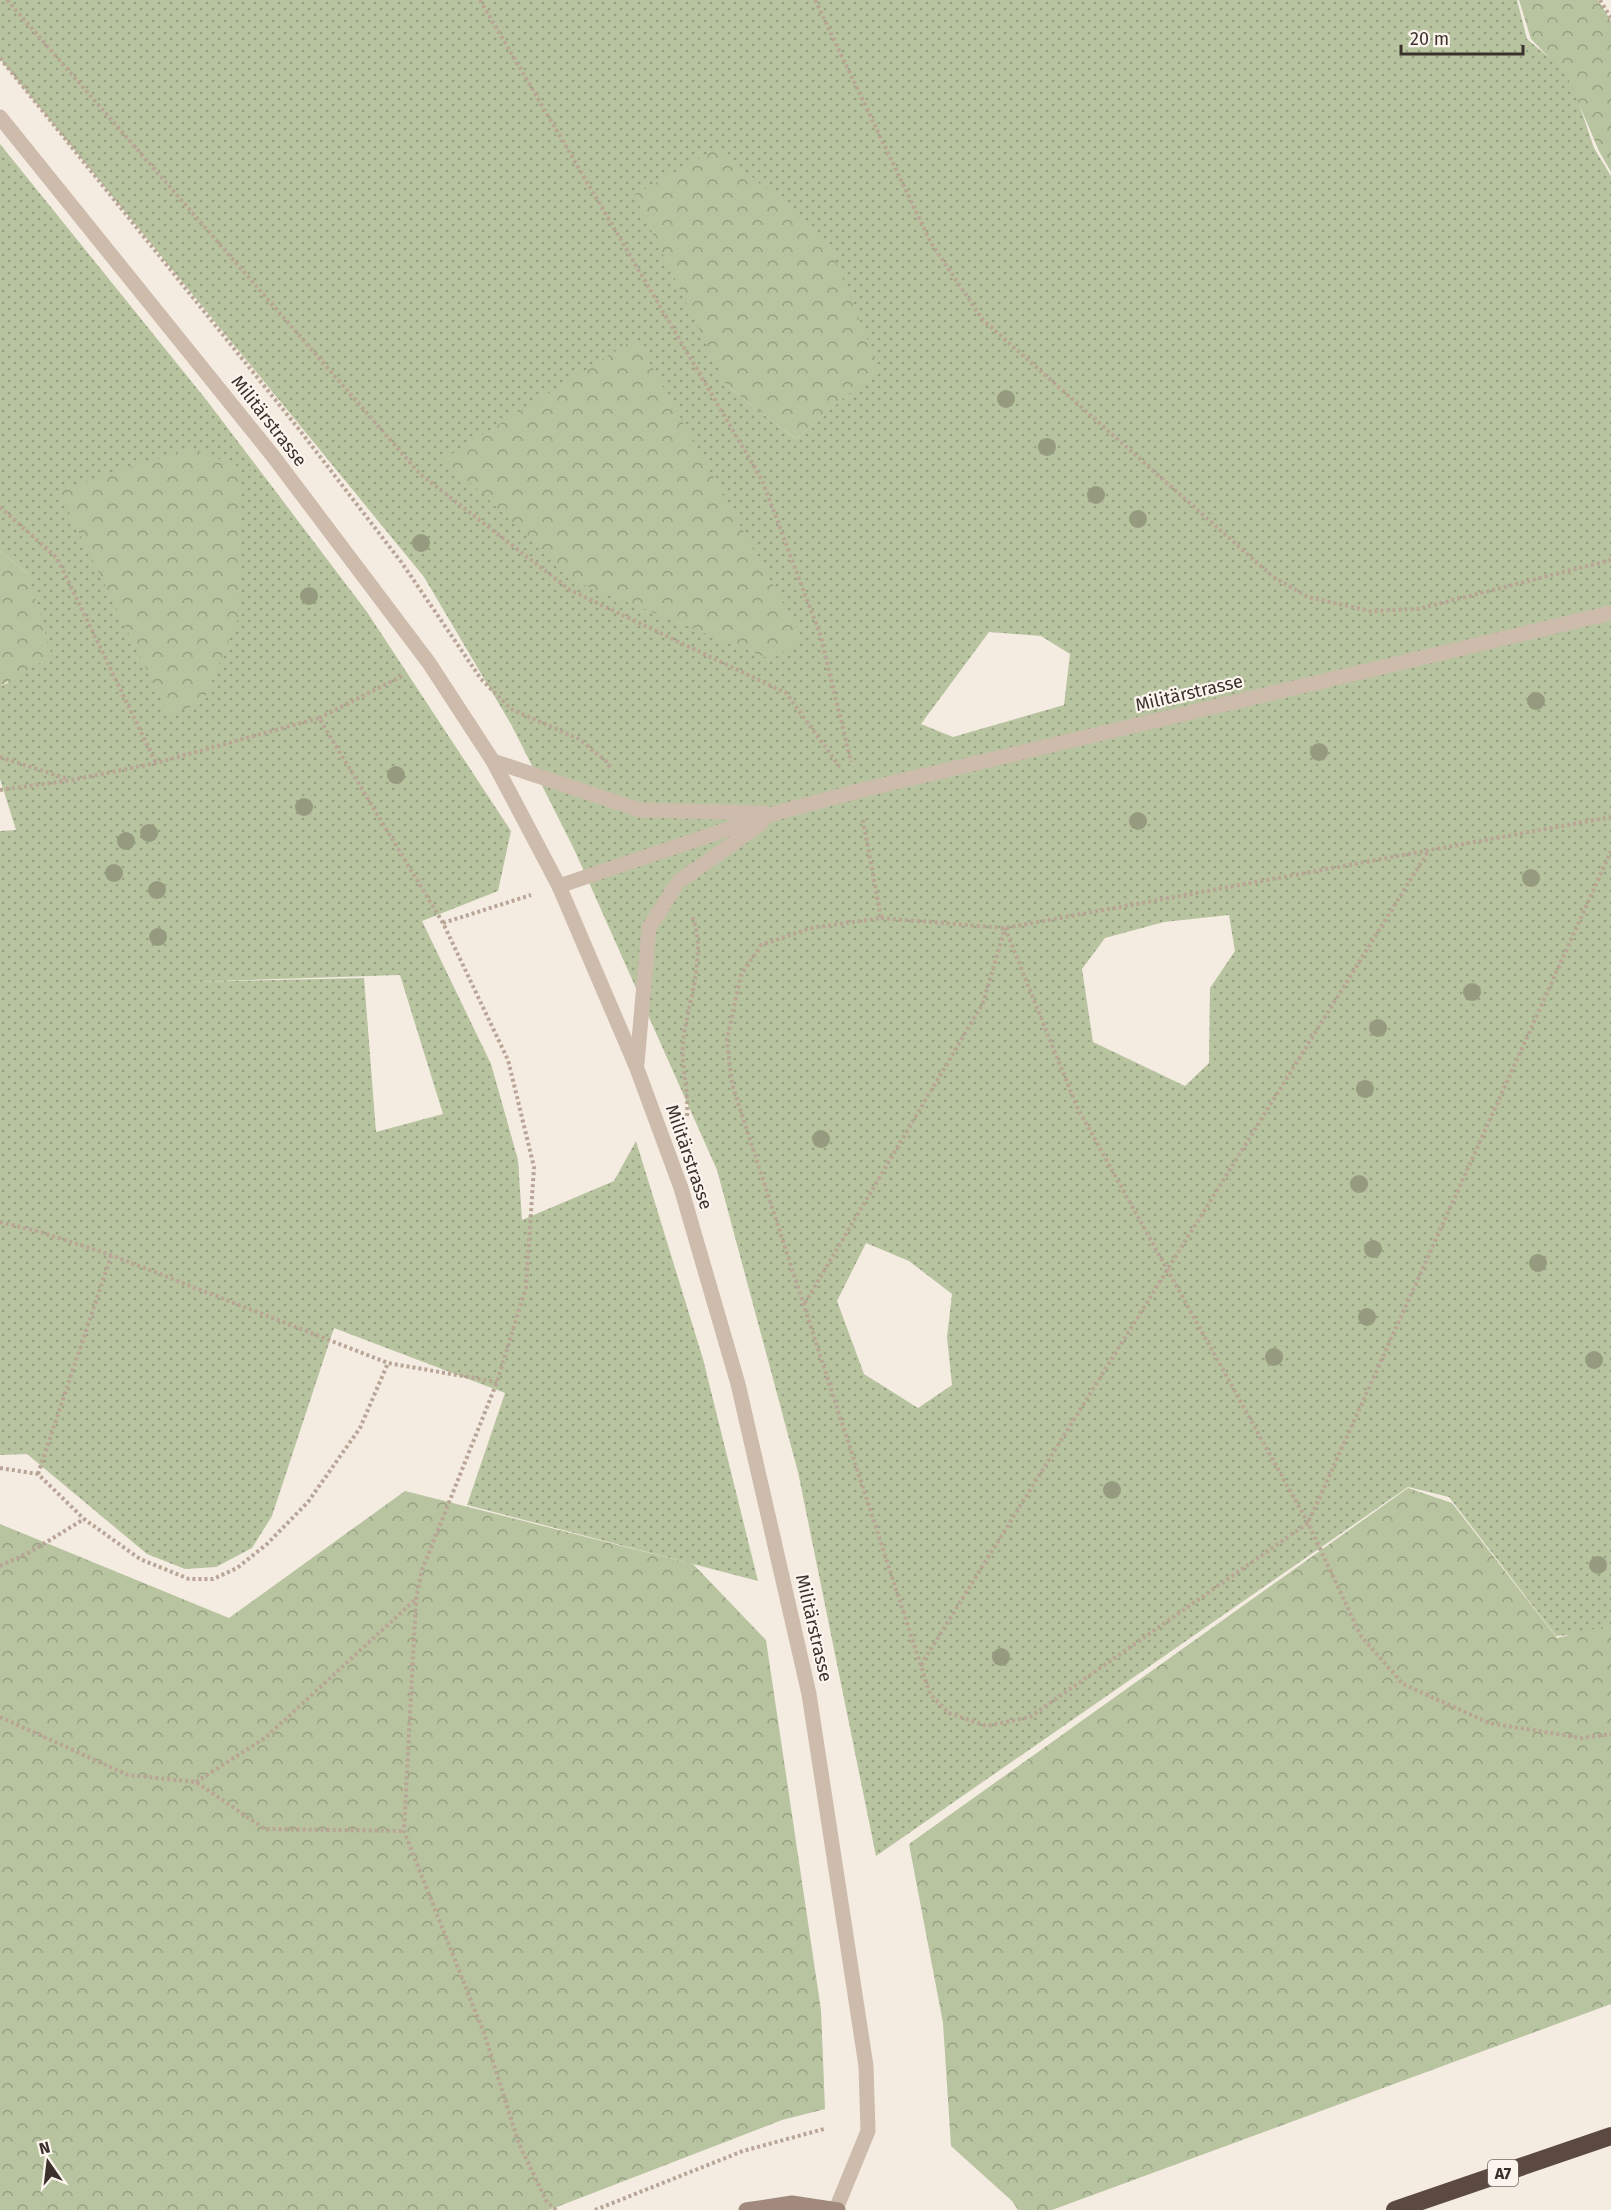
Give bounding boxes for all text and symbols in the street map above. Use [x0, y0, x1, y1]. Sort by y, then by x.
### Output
scale bar [1401, 18, 1522, 56]
text: 20 m [1410, 28, 1449, 50]
street label: Militärstrasse [227, 371, 311, 471]
street label: Militärstrasse [1133, 670, 1245, 716]
street label: Militärstrasse [661, 1102, 717, 1212]
street label: Militärstrasse [791, 1572, 837, 1684]
north arrow [18, 2132, 78, 2192]
text: N [37, 2137, 52, 2158]
road number: A7 [1488, 2160, 1518, 2186]

